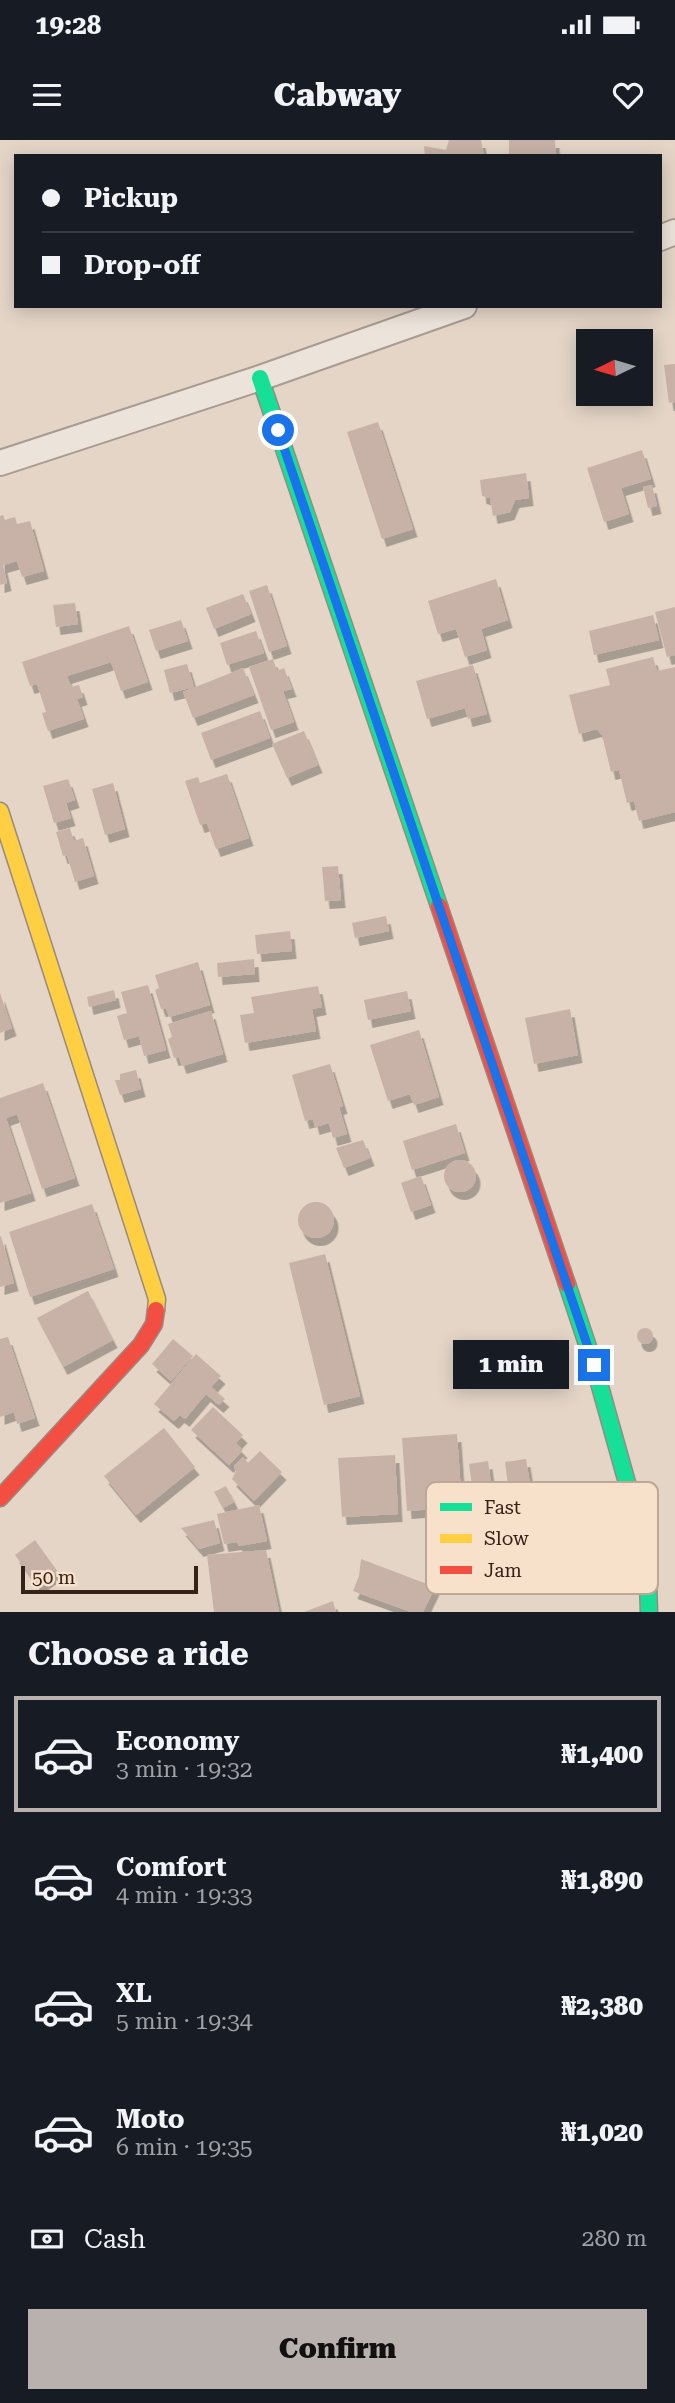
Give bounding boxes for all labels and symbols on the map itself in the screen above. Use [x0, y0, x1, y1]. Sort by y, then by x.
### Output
north arrow [576, 329, 653, 406]
route start [262, 414, 294, 446]
callout: 1 min [454, 1340, 570, 1390]
route end [578, 1349, 610, 1381]
legend [426, 1482, 658, 1594]
text: Fast [484, 1496, 521, 1519]
text: Slow [484, 1527, 529, 1550]
text: Jam [484, 1559, 522, 1582]
scale bar [21, 1563, 198, 1595]

